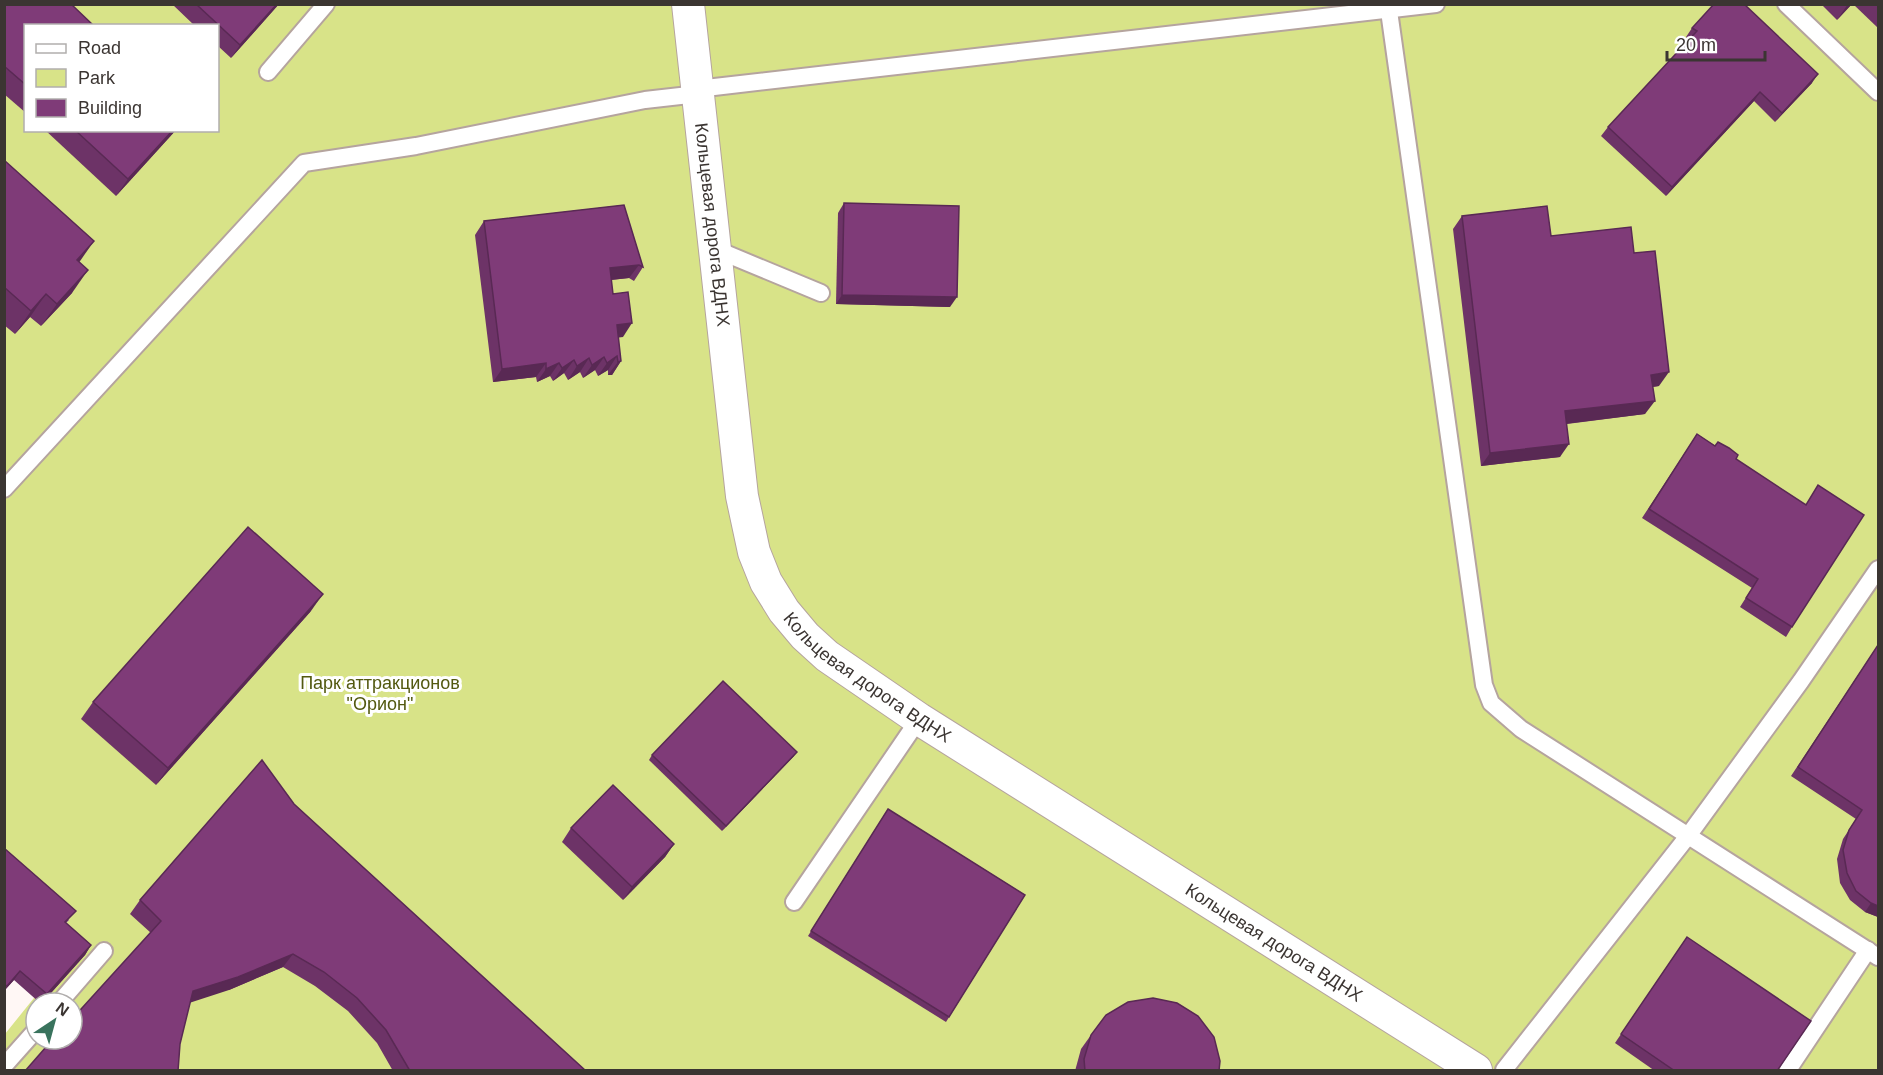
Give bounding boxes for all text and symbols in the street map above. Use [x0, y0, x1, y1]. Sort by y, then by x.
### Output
legend [24, 24, 219, 132]
scale bar [1667, 24, 1764, 62]
text: 20 m [1676, 35, 1716, 55]
text: Road [78, 38, 121, 58]
text: Park [78, 68, 116, 88]
text: Building [78, 98, 142, 118]
street label: Кольцевая дорога ВДНХ [691, 122, 733, 328]
street label: Кольцевая дорога ВДНХ [779, 608, 955, 747]
park label: Парк аттракционов "Орион" [300, 673, 460, 714]
street label: Кольцевая дорога ВДНХ [1182, 880, 1366, 1006]
north arrow [24, 991, 84, 1051]
text: N [53, 999, 72, 1020]

